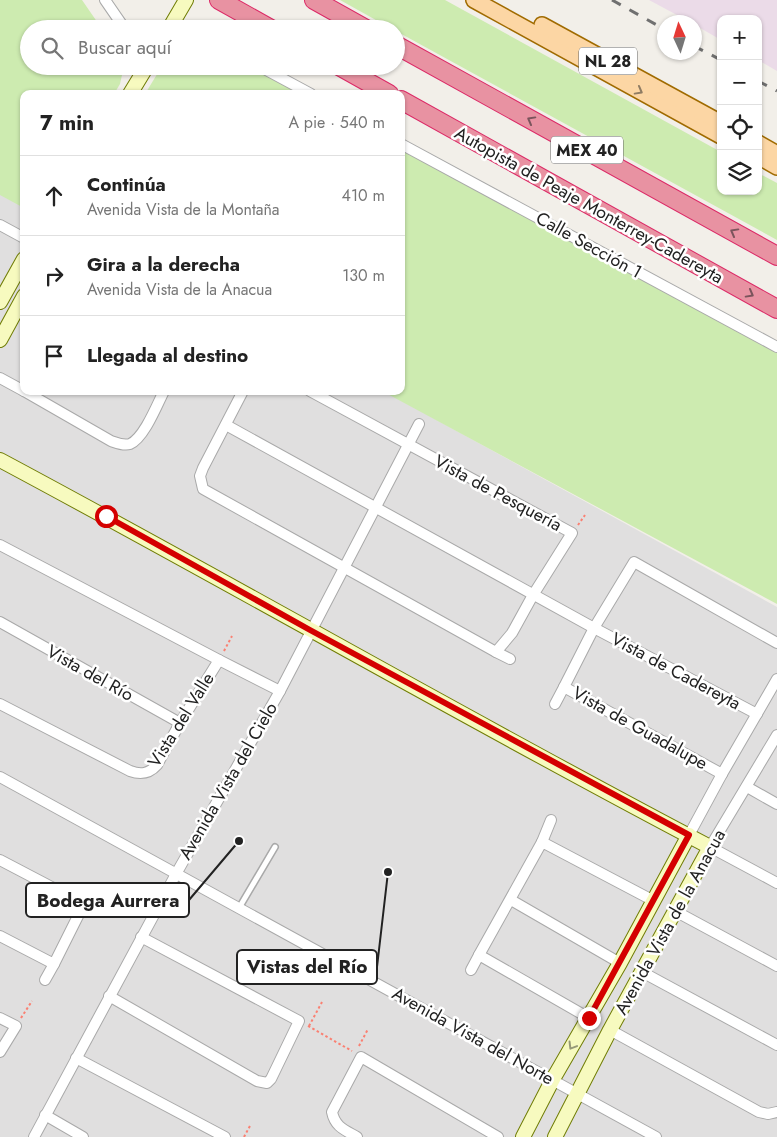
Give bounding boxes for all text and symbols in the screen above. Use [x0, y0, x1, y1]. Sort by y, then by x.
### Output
north arrow [657, 15, 702, 60]
map controls [717, 15, 762, 195]
button: + [717, 15, 762, 60]
search box [20, 20, 405, 75]
icon: search [38, 34, 66, 62]
text: Buscar aquí [78, 34, 172, 61]
road number: NL 28 [579, 48, 637, 74]
button: − [717, 60, 762, 105]
one-way arrow [634, 85, 643, 95]
button: locate [717, 105, 762, 150]
text: 7 min [40, 108, 94, 138]
text: A pie · 540 m [288, 111, 385, 134]
one-way arrow [527, 116, 536, 126]
street label: Autopista de Peaje Monterrey-Cadereyta [450, 120, 728, 290]
road number: MEX 40 [551, 136, 623, 164]
button: layers [717, 150, 762, 195]
text: Continúa [87, 171, 166, 198]
icon: ahead [40, 182, 68, 210]
text: 410 m [342, 184, 385, 207]
text: Avenida Vista de la Montaña [87, 198, 280, 221]
street label: Calle Sección 1 [531, 205, 647, 285]
one-way arrow [731, 229, 740, 239]
text: Gira a la derecha [87, 251, 240, 278]
icon: right [40, 262, 68, 290]
text: 130 m [342, 264, 385, 287]
text: Avenida Vista de la Anacua [87, 278, 272, 301]
one-way arrow [745, 288, 754, 298]
icon: arrive [40, 342, 68, 370]
text: Llegada al destino [87, 342, 248, 369]
street label: Vista de Pesquería [429, 448, 567, 538]
route start [95, 505, 118, 528]
street label: Vista de Cadereyta [607, 626, 745, 716]
street label: Vista del Río [42, 638, 138, 708]
street label: Vista del Valle [141, 668, 221, 772]
street label: Vista de Guadalupe [568, 680, 712, 776]
street label: Avenida Vista del Cielo [172, 697, 284, 865]
street label: Avenida Vista de la Anacua [608, 825, 732, 1019]
callout: Bodega Aurrera [26, 883, 189, 917]
text: Bodega Aurrera [37, 887, 179, 914]
callout: Vistas del Río [237, 950, 377, 984]
text: Vistas del Río [246, 953, 367, 980]
street label: Avenida Vista del Norte [387, 981, 559, 1091]
route end [578, 1007, 601, 1030]
one-way arrow [569, 1041, 579, 1050]

